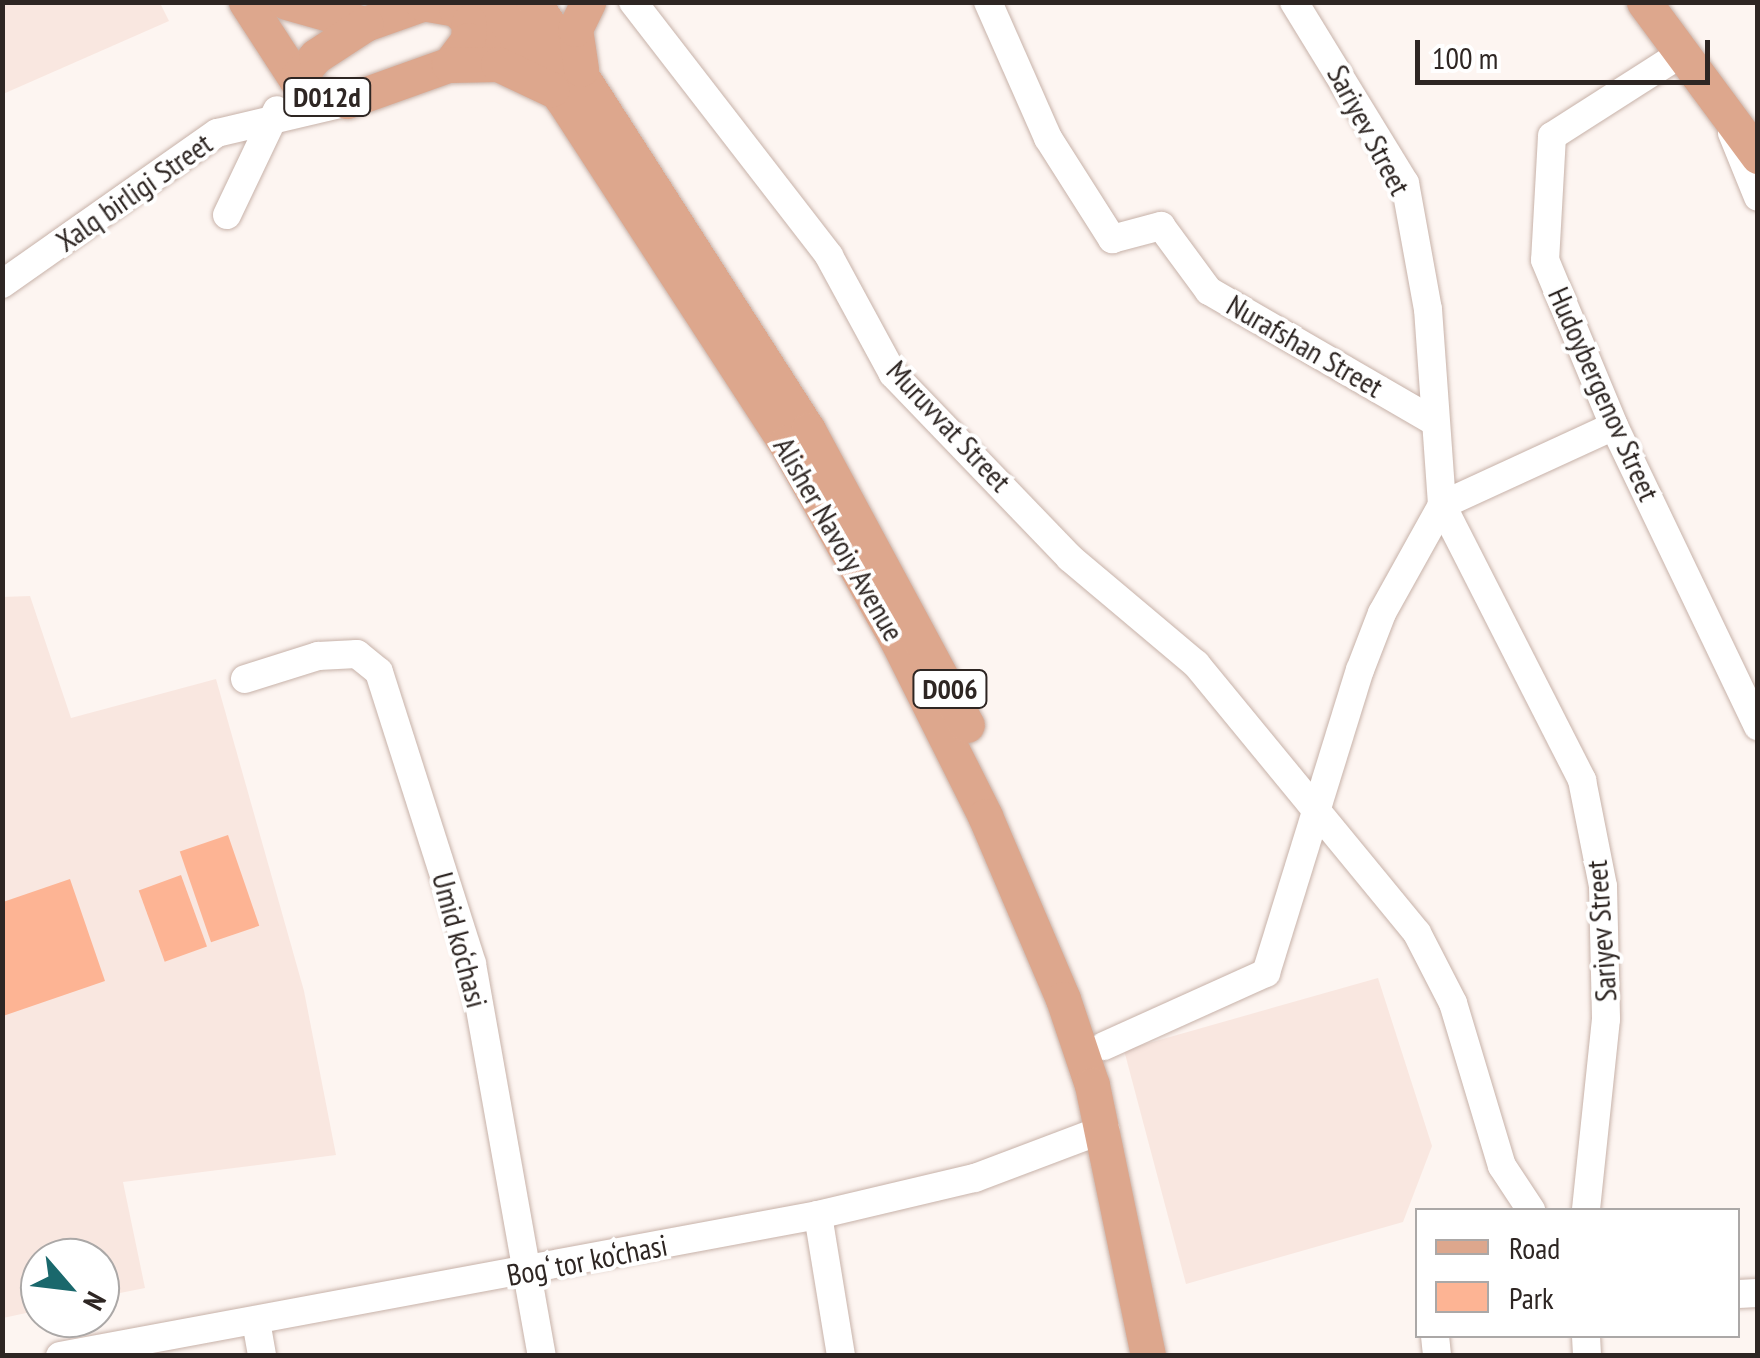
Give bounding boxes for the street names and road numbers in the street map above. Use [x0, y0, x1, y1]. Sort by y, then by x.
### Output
street label: Sariyev Street [1320, 58, 1418, 202]
road number: D012d [282, 74, 372, 120]
street label: Xalq birligi Street [49, 125, 219, 259]
street label: Hudoybergenov Street [1541, 281, 1667, 507]
street label: Nurafshan Street [1221, 287, 1389, 405]
street label: Muruvvat Street [879, 353, 1019, 499]
street label: Alisher Navoiy Avenue [766, 430, 912, 648]
road number: D006 [910, 666, 990, 712]
street label: Sariyev Street [1578, 859, 1624, 1003]
street label: Umid ko‘chasi [425, 868, 495, 1012]
street label: Bog‘ tor ko‘chasi [503, 1227, 671, 1293]

